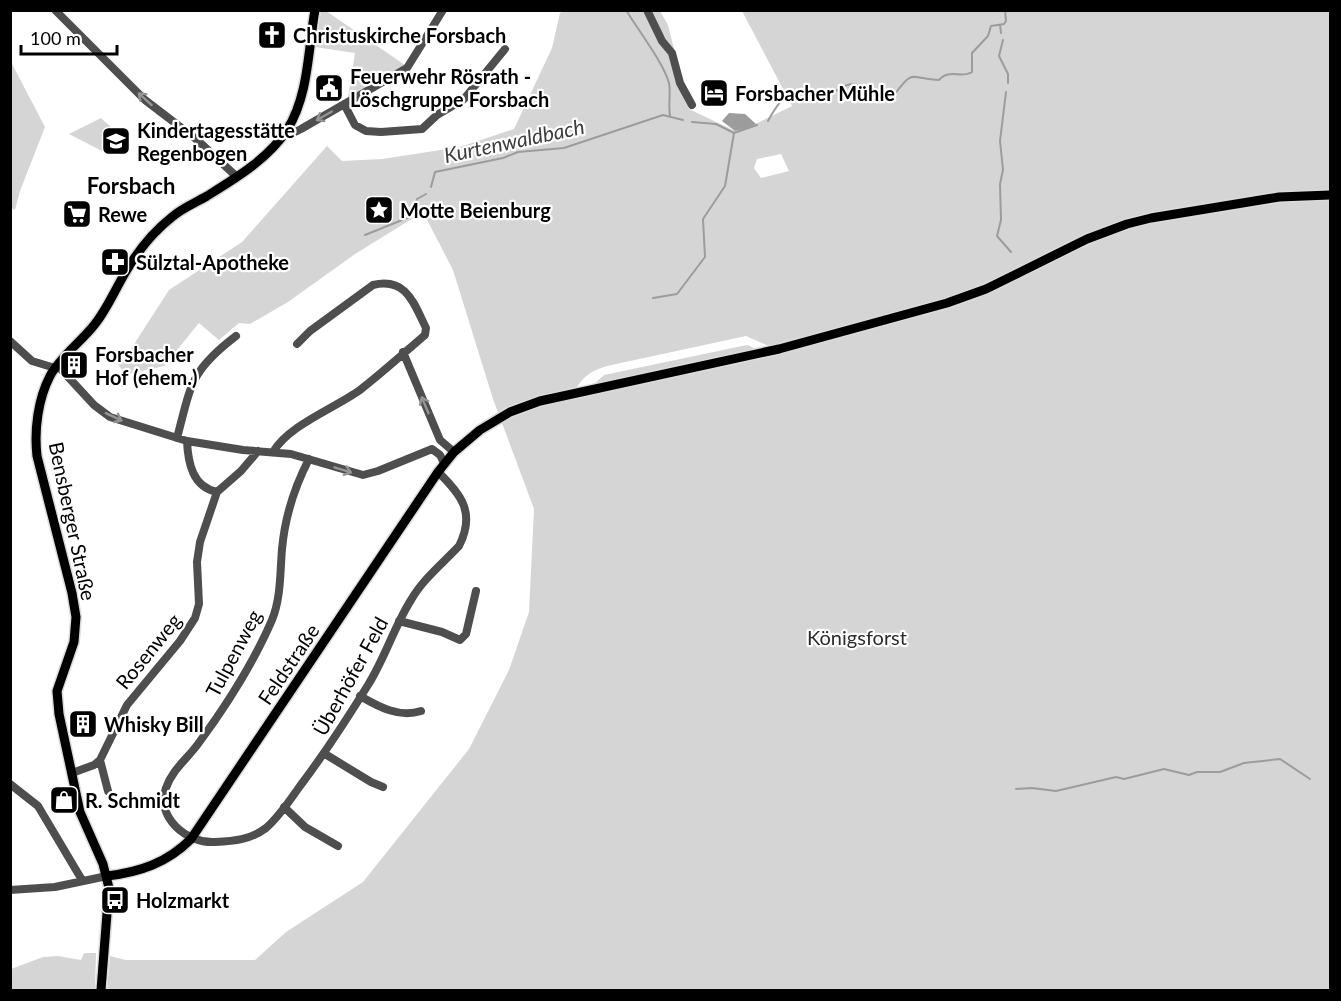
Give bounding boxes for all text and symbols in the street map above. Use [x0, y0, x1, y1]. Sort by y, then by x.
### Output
scale bar [21, 18, 117, 56]
church icon: Christuskirche Forsbach [256, 19, 288, 51]
place label: Christuskirche Forsbach [293, 23, 506, 47]
text: 100 m [30, 27, 81, 49]
place label: Feuerwehr Rösrath - Löschgruppe Forsbach [350, 64, 549, 111]
public building icon: Feuerwehr Rösrath - Löschgruppe Forsbach [313, 72, 345, 104]
hotel icon: Forsbacher Mühle [698, 77, 730, 109]
place label: Forsbacher Mühle [735, 81, 895, 105]
one-way arrow [137, 92, 152, 106]
one-way arrow [316, 110, 333, 122]
water label: Kurtenwaldbach [441, 113, 587, 167]
place label: Kindertagesstätte Regenbogen [137, 118, 295, 165]
school or university icon: Kindertagesstätte Regenbogen [100, 125, 132, 157]
district label: Forsbach [87, 172, 175, 199]
place icon: Motte Beienburg [363, 194, 395, 226]
supermarket icon: Rewe [61, 198, 93, 230]
place label: Motte Beienburg [400, 198, 551, 222]
place label: Rewe [98, 202, 148, 226]
pharmacy icon: Sülztal-Apotheke [99, 246, 131, 278]
place label: Sülztal-Apotheke [136, 250, 289, 274]
place label: Forsbacher Hof (ehem.) [95, 342, 198, 389]
building icon: Forsbacher Hof (ehem.) [58, 349, 90, 381]
one-way arrow [419, 396, 430, 415]
one-way arrow [104, 412, 122, 423]
street label: Bensberger Straße [44, 439, 102, 603]
one-way arrow [333, 465, 352, 476]
street label: Tulpenweg [200, 605, 266, 701]
street label: Rosenweg [110, 608, 186, 694]
street label: Überhöfer Feld [308, 612, 392, 740]
street label: Feldstraße [252, 619, 324, 709]
park label: Königsforst [807, 625, 907, 649]
building icon: Whisky Bill [67, 708, 99, 740]
place label: Whisky Bill [104, 712, 204, 736]
shop icon: R. Schmidt [48, 784, 80, 816]
place label: R. Schmidt [85, 788, 181, 812]
bus stop icon: Holzmarkt [99, 884, 131, 916]
place label: Holzmarkt [136, 888, 230, 912]

